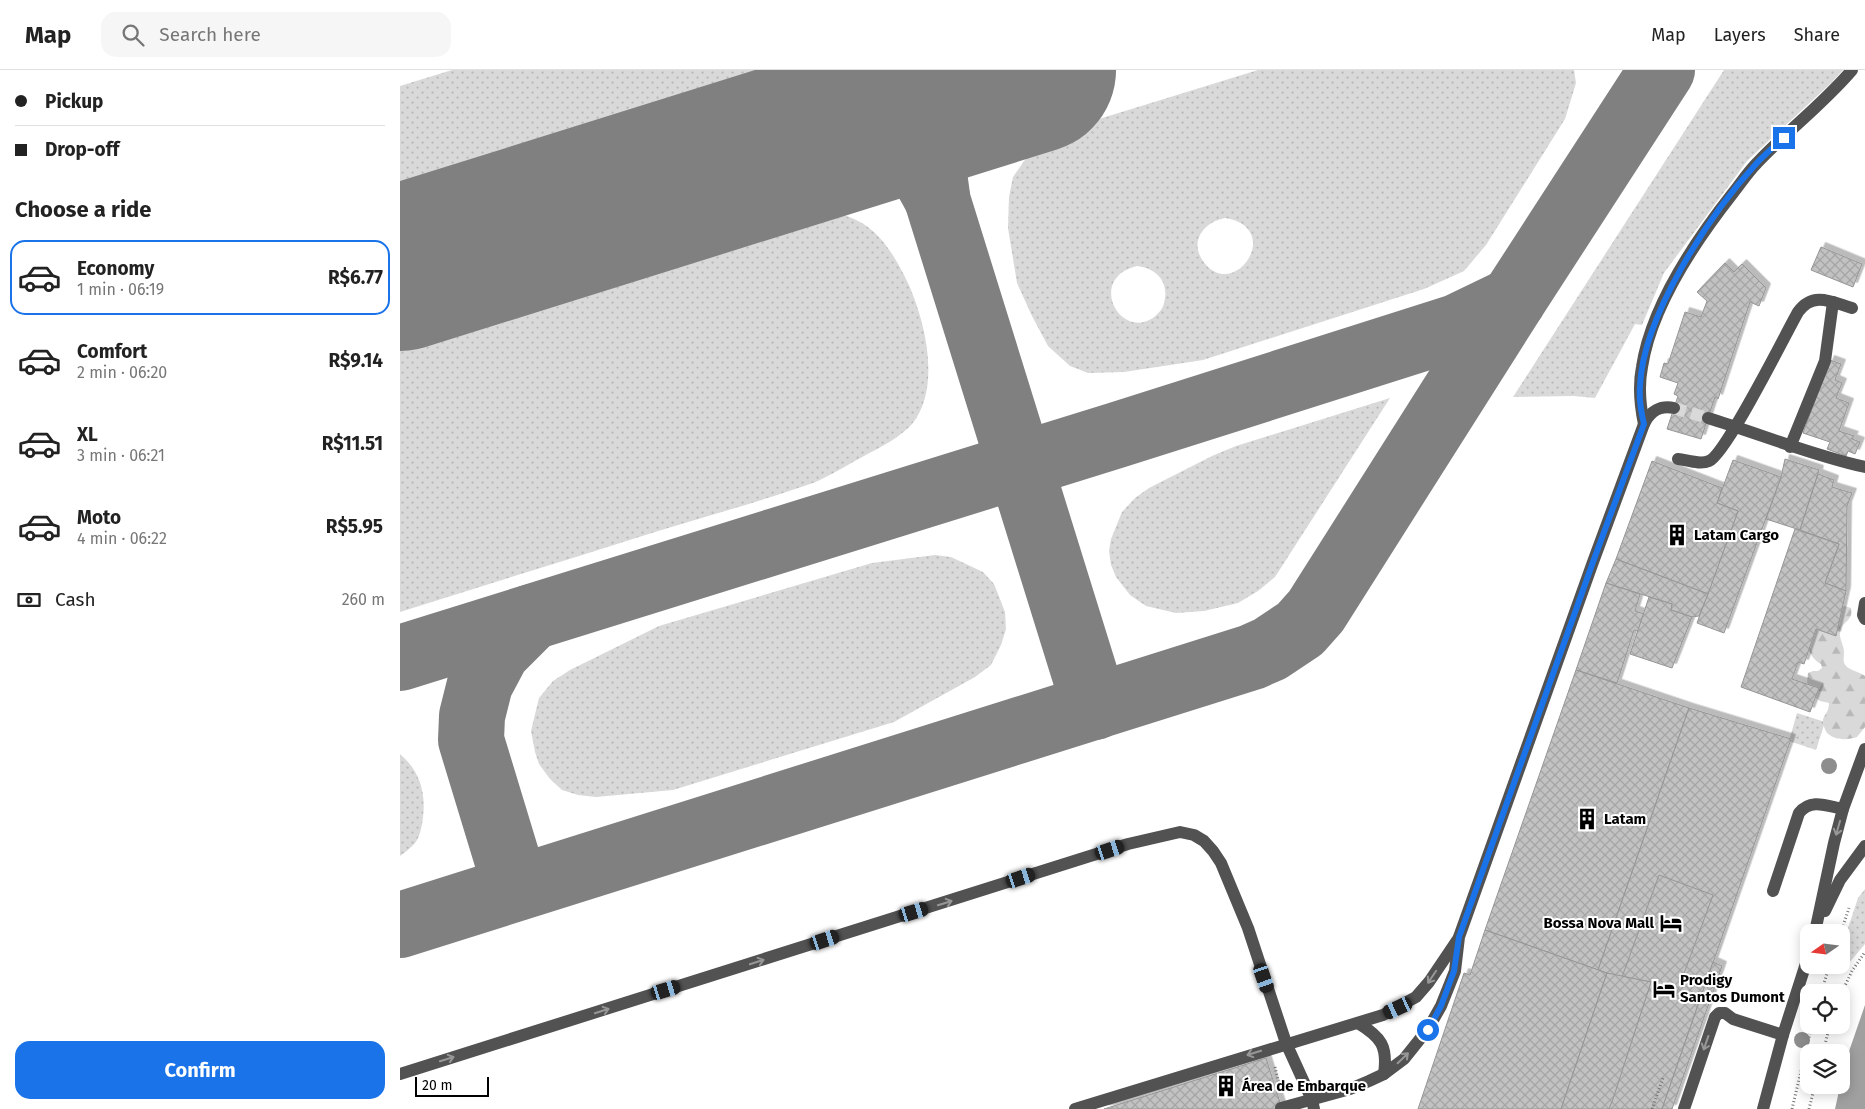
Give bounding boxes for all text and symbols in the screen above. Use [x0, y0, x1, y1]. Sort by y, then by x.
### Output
search box [101, 12, 451, 57]
text: Map [25, 21, 71, 49]
icon: search [119, 21, 147, 49]
text: Search here [159, 23, 261, 46]
text: Map [1651, 24, 1686, 46]
text: Layers [1714, 24, 1766, 46]
text: Share [1794, 24, 1840, 46]
text: Pickup [45, 90, 103, 113]
route end [1773, 127, 1795, 149]
text: Drop-off [45, 138, 119, 161]
text: Choose a ride [15, 196, 151, 223]
icon: car [17, 255, 62, 300]
text: Economy [77, 257, 154, 280]
text: R$6.77 [328, 266, 383, 289]
text: 1 min · 06:19 [77, 280, 164, 299]
icon: car [17, 338, 62, 383]
text: Comfort [77, 340, 147, 363]
text: R$9.14 [328, 349, 383, 372]
text: 2 min · 06:20 [77, 363, 167, 382]
icon: car [17, 421, 62, 466]
text: XL [77, 423, 98, 446]
text: R$11.51 [322, 432, 383, 455]
text: 3 min · 06:21 [77, 446, 165, 465]
icon: car [17, 504, 62, 549]
text: Moto [77, 506, 121, 529]
text: R$5.95 [326, 515, 383, 538]
building icon: Latam Cargo [1664, 522, 1690, 548]
place label: Latam Cargo [1694, 526, 1779, 544]
text: 4 min · 06:22 [77, 529, 167, 548]
icon: cash [15, 586, 43, 614]
text: Cash [55, 588, 96, 611]
text: 260 m [342, 590, 385, 609]
building icon: Latam [1574, 806, 1600, 832]
place label: Latam [1604, 810, 1646, 828]
one-way arrow [1832, 820, 1842, 836]
car [1093, 838, 1126, 862]
car [1004, 866, 1037, 890]
one-way arrow [937, 897, 953, 907]
car [897, 900, 930, 924]
hotel icon: Bossa Nova Mall [1658, 910, 1684, 936]
place label: Bossa Nova Mall [1543, 914, 1655, 932]
north arrow [1800, 924, 1850, 974]
map controls [1800, 924, 1850, 1094]
car [808, 928, 841, 952]
one-way arrow [748, 956, 764, 966]
car [1252, 961, 1275, 995]
one-way arrow [1427, 970, 1437, 984]
place label: Prodigy Santos Dumont [1680, 971, 1785, 1006]
hotel icon: Prodigy Santos Dumont [1651, 976, 1677, 1002]
car [649, 978, 682, 1002]
button: locate [1800, 984, 1850, 1034]
car [1381, 995, 1414, 1021]
one-way arrow [593, 1006, 609, 1015]
route start [1417, 1019, 1439, 1041]
one-way arrow [1701, 1035, 1710, 1050]
button: Confirm [15, 1041, 385, 1099]
button: layers [1800, 1044, 1850, 1094]
one-way arrow [1247, 1049, 1263, 1059]
one-way arrow [1397, 1052, 1409, 1064]
one-way arrow [438, 1054, 454, 1064]
building icon: Área de Embarque [1213, 1073, 1239, 1099]
scale bar [415, 1074, 489, 1097]
text: 20 m [422, 1077, 452, 1094]
place label: Área de Embarque [1241, 1077, 1366, 1095]

